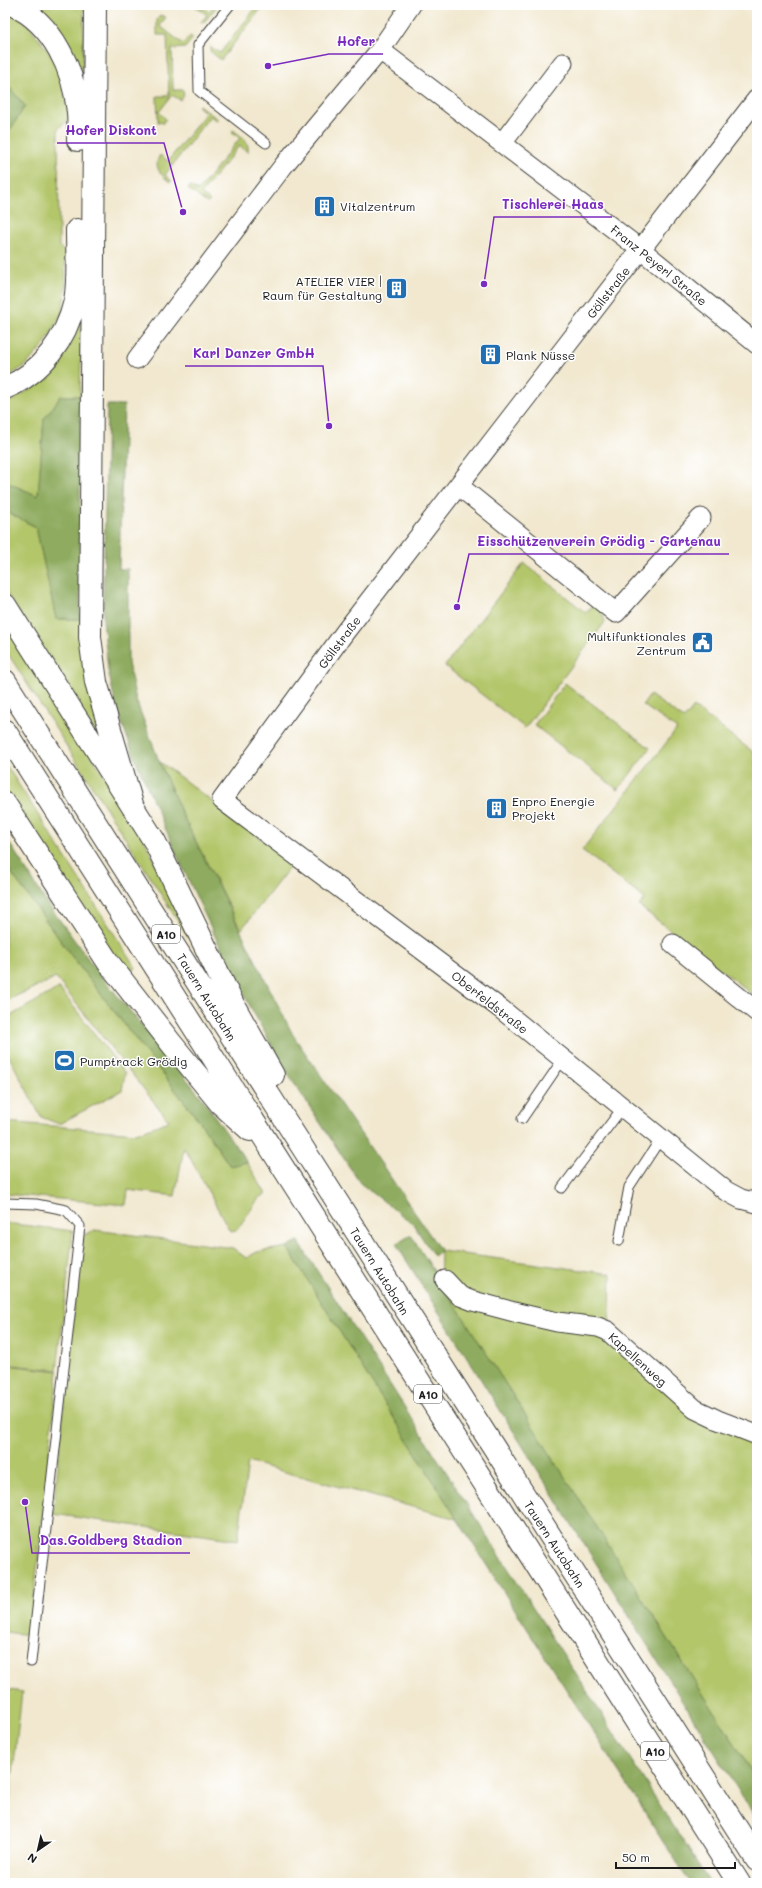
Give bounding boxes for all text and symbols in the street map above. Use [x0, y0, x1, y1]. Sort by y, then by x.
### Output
callout: Hofer [329, 29, 383, 54]
text: Hofer [337, 32, 375, 49]
callout: Hofer Diskont [57, 118, 164, 143]
text: Hofer Diskont [65, 121, 157, 138]
callout: Tischlerei Haas [494, 192, 612, 217]
building icon: Vitalzentrum [311, 193, 337, 219]
text: Tischlerei Haas [502, 195, 604, 212]
place label: Vitalzentrum [340, 198, 415, 214]
street label: Franz Peyerl Straße [608, 221, 710, 309]
street label: Göllstraße [583, 263, 633, 321]
place label: ATELIER VIER | Raum für Gestaltung [262, 273, 382, 303]
building icon: ATELIER VIER | Raum für Gestaltung [384, 275, 410, 301]
callout: Karl Danzer GmbH [185, 341, 323, 366]
building icon: Plank Nüsse [477, 342, 503, 368]
text: Karl Danzer GmbH [193, 344, 315, 361]
place label: Plank Nüsse [506, 347, 575, 363]
callout: Eisschützenverein Grödig - Gartenau [469, 529, 729, 554]
text: Eisschützenverein Grödig - Gartenau [477, 532, 721, 549]
street label: Göllstraße [314, 613, 364, 671]
place label: Multifunktionales Zentrum [587, 628, 686, 658]
public building icon: Multifunktionales Zentrum [689, 630, 715, 656]
place label: Enpro Energie Projekt [512, 793, 595, 823]
building icon: Enpro Energie Projekt [484, 795, 510, 821]
road number: A10 [152, 925, 180, 943]
street label: Tauern Autobahn [174, 950, 240, 1044]
street label: Oberfeldstraße [448, 967, 532, 1037]
sports icon: Pumptrack Grödig [51, 1048, 77, 1074]
place label: Pumptrack Grödig [80, 1053, 187, 1069]
street label: Tauern Autobahn [347, 1224, 413, 1318]
street label: Kapellenweg [605, 1328, 671, 1390]
road number: A10 [414, 1385, 442, 1403]
street label: Tauern Autobahn [521, 1498, 589, 1590]
callout: Das.Goldberg Stadion [32, 1528, 190, 1553]
text: Das.Goldberg Stadion [40, 1531, 182, 1548]
road number: A10 [641, 1742, 669, 1760]
north arrow [18, 1830, 58, 1870]
scale bar [616, 1844, 735, 1870]
text: 50 m [622, 1849, 650, 1865]
text: N [24, 1850, 40, 1867]

